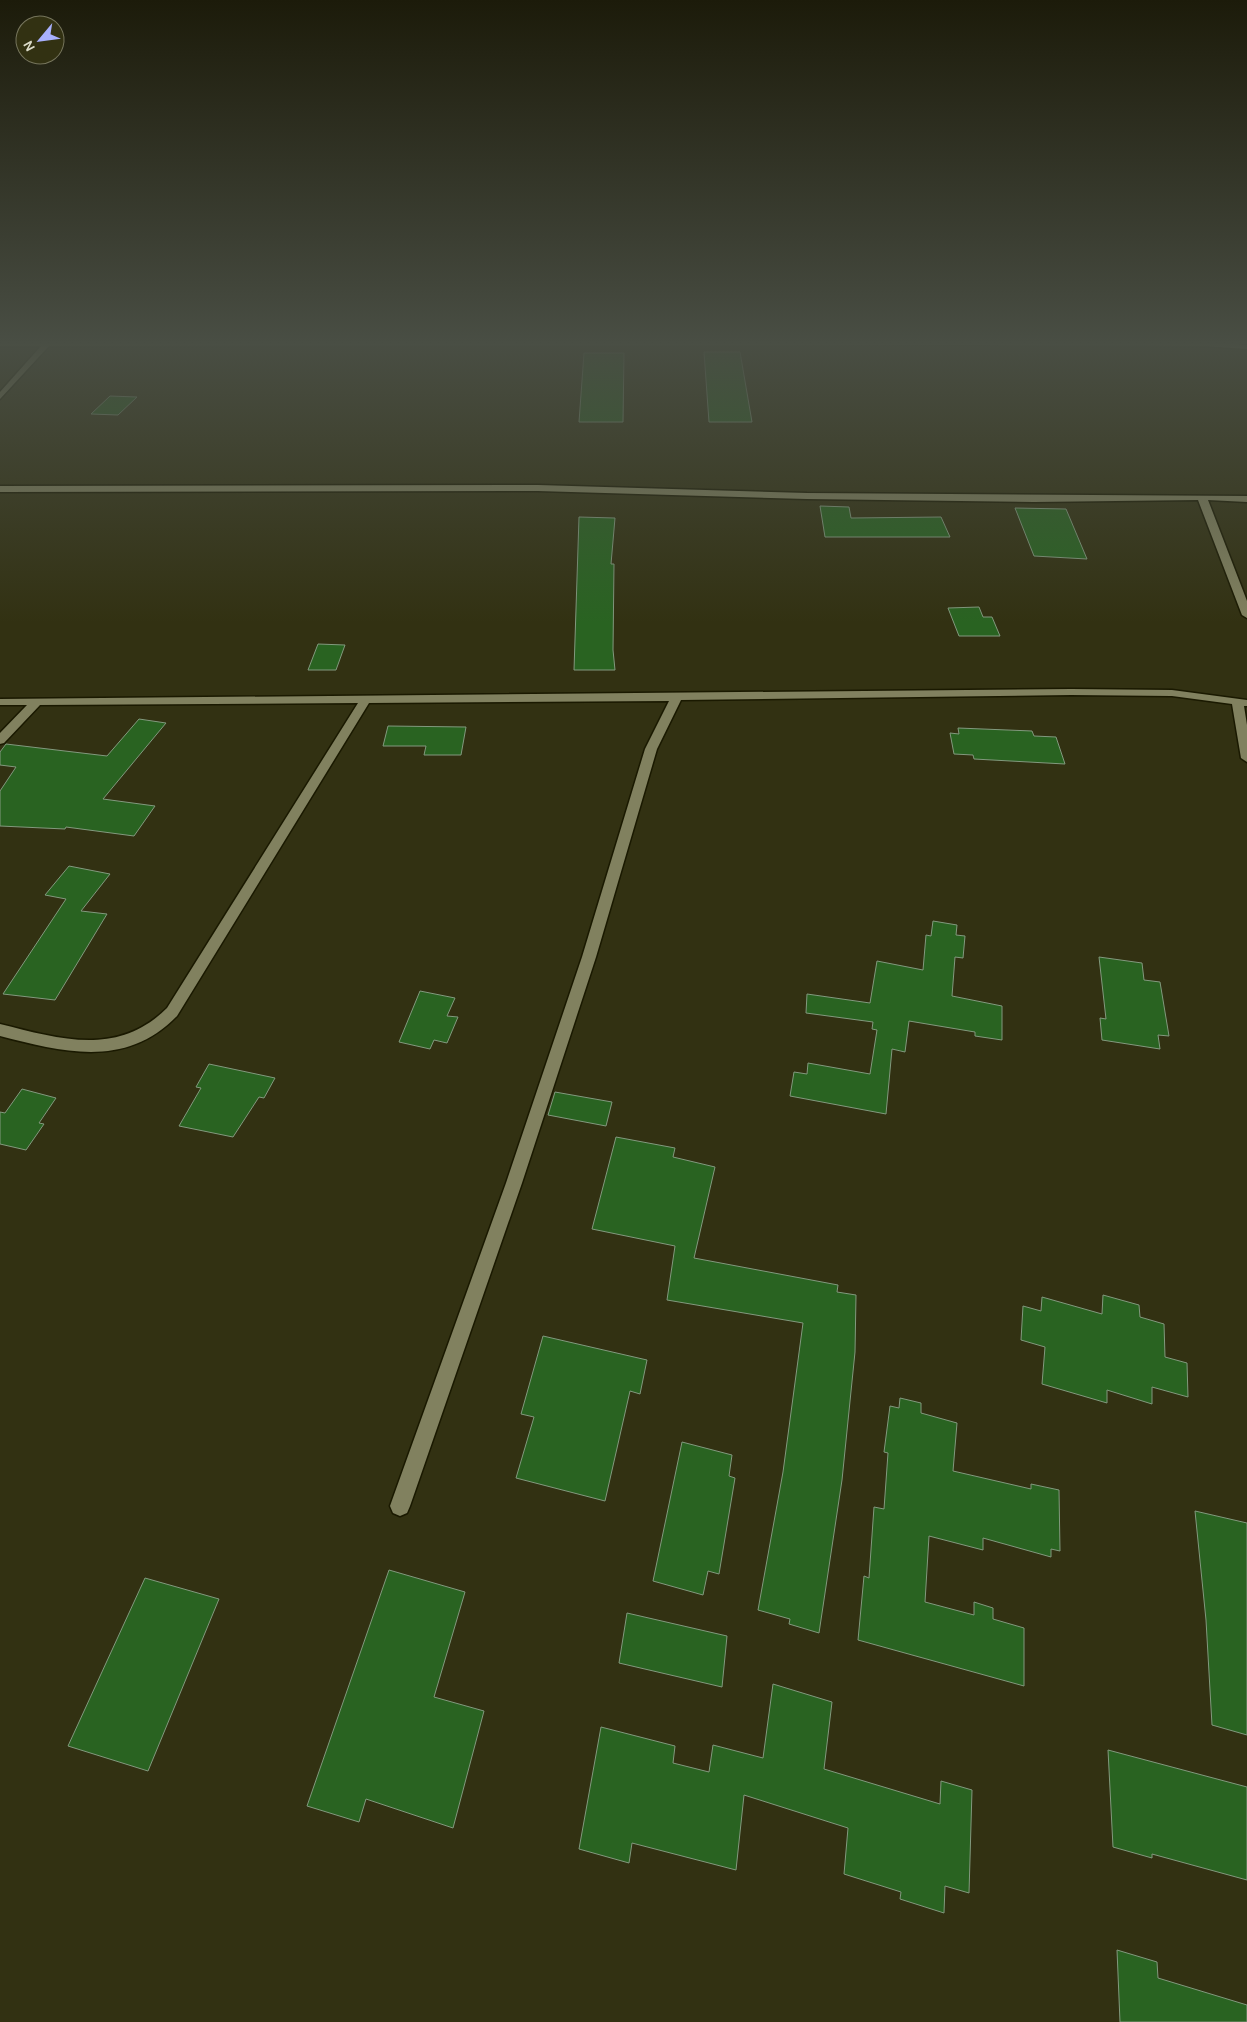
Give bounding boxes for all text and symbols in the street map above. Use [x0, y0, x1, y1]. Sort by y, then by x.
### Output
north arrow [15, 15, 65, 65]
text: N [19, 38, 39, 55]

